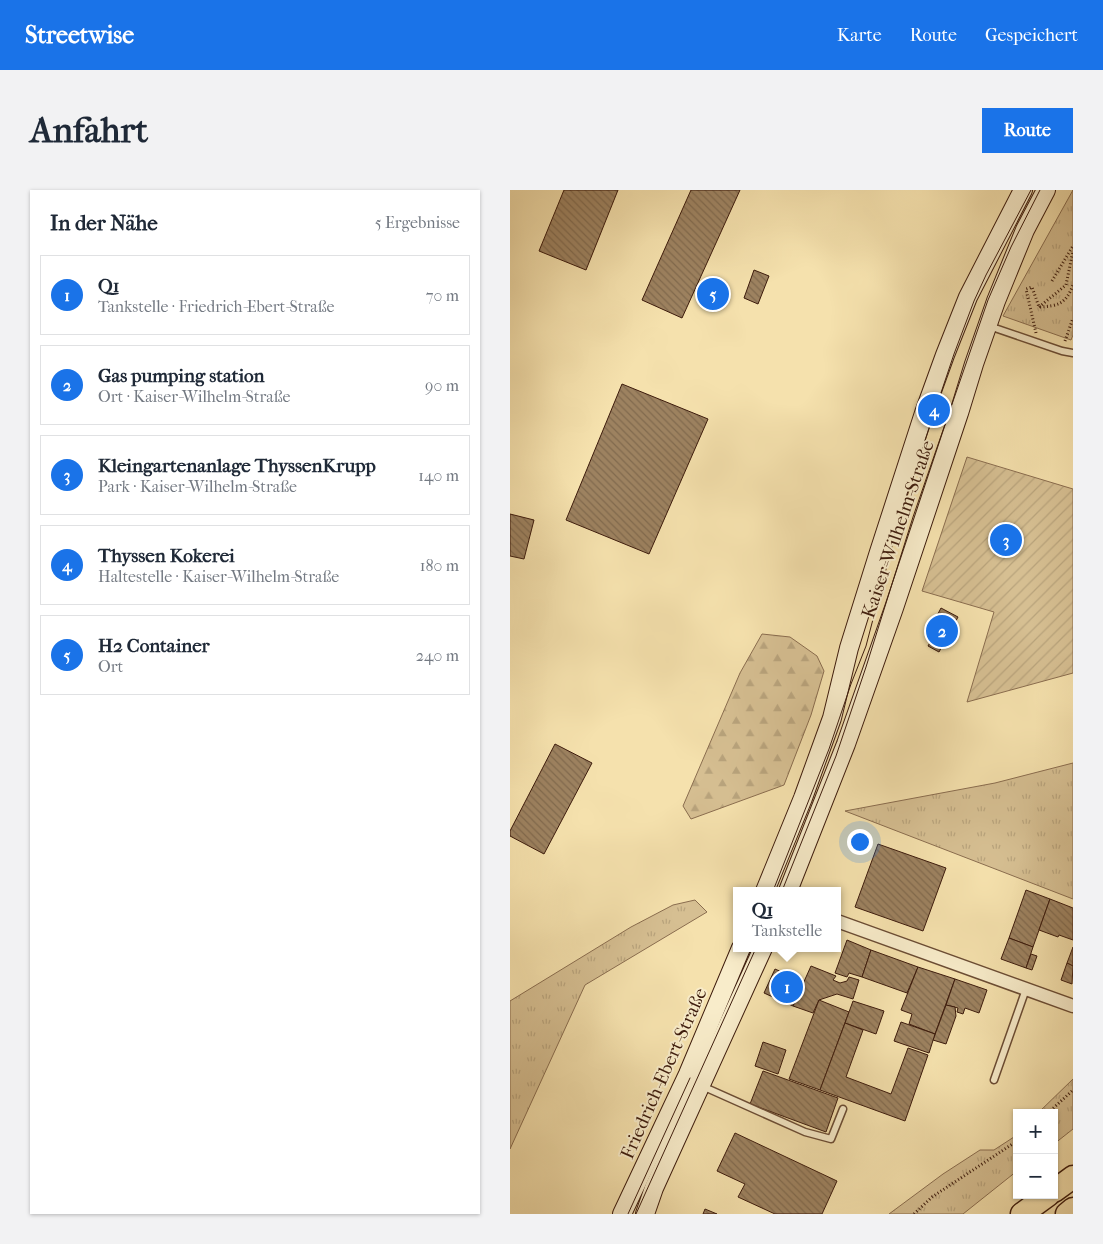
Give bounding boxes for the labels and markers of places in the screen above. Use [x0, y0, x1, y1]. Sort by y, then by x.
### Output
pin: 5 [697, 275, 729, 313]
pin: 4 [918, 391, 950, 429]
pin: 3 [990, 521, 1022, 559]
pin: 2 [926, 612, 958, 650]
pin: 1 [771, 968, 803, 1006]

